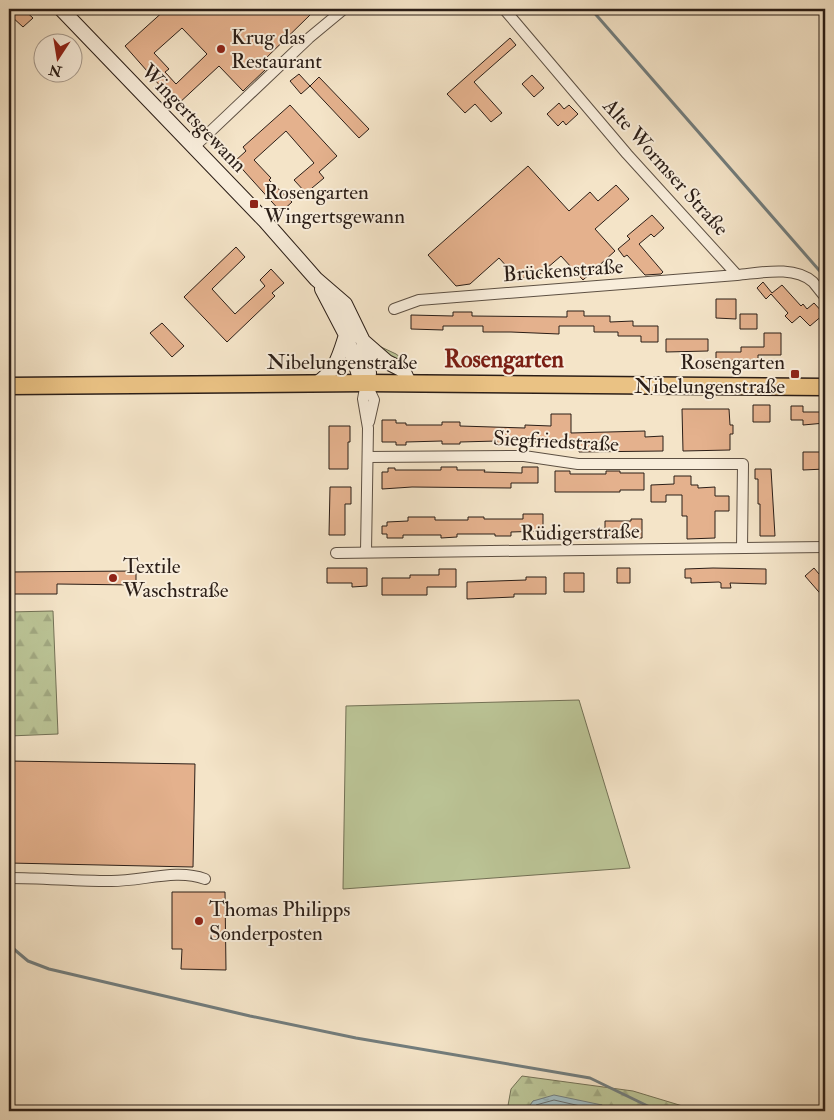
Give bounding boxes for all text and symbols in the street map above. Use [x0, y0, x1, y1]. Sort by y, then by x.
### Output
place label: Krug das Restaurant [231, 24, 322, 75]
north arrow [32, 32, 82, 82]
marker: Krug das Restaurant [215, 43, 227, 55]
street label: Wingertsgewann [134, 58, 252, 179]
text: N [47, 61, 64, 80]
street label: Alte Wormser Straße [596, 92, 735, 242]
place label: Rosengarten Wingertsgewann [263, 179, 405, 230]
marker: Rosengarten Wingertsgewann [248, 198, 260, 210]
street label: Brückenstraße [502, 253, 624, 288]
district label: Rosengarten [444, 344, 565, 375]
street label: Nibelungenstraße [267, 349, 418, 376]
place label: Rosengarten Nibelungenstraße [634, 349, 785, 400]
marker: Rosengarten Nibelungenstraße [789, 368, 801, 380]
street label: Siegfriedstraße [492, 425, 620, 458]
street label: Rüdigerstraße [520, 518, 640, 547]
place label: Textile Waschstraße [122, 553, 229, 604]
marker: Textile Waschstraße [107, 572, 119, 584]
place label: Thomas Philipps Sonderposten [209, 896, 350, 947]
marker: Thomas Philipps Sonderposten [193, 915, 205, 927]

